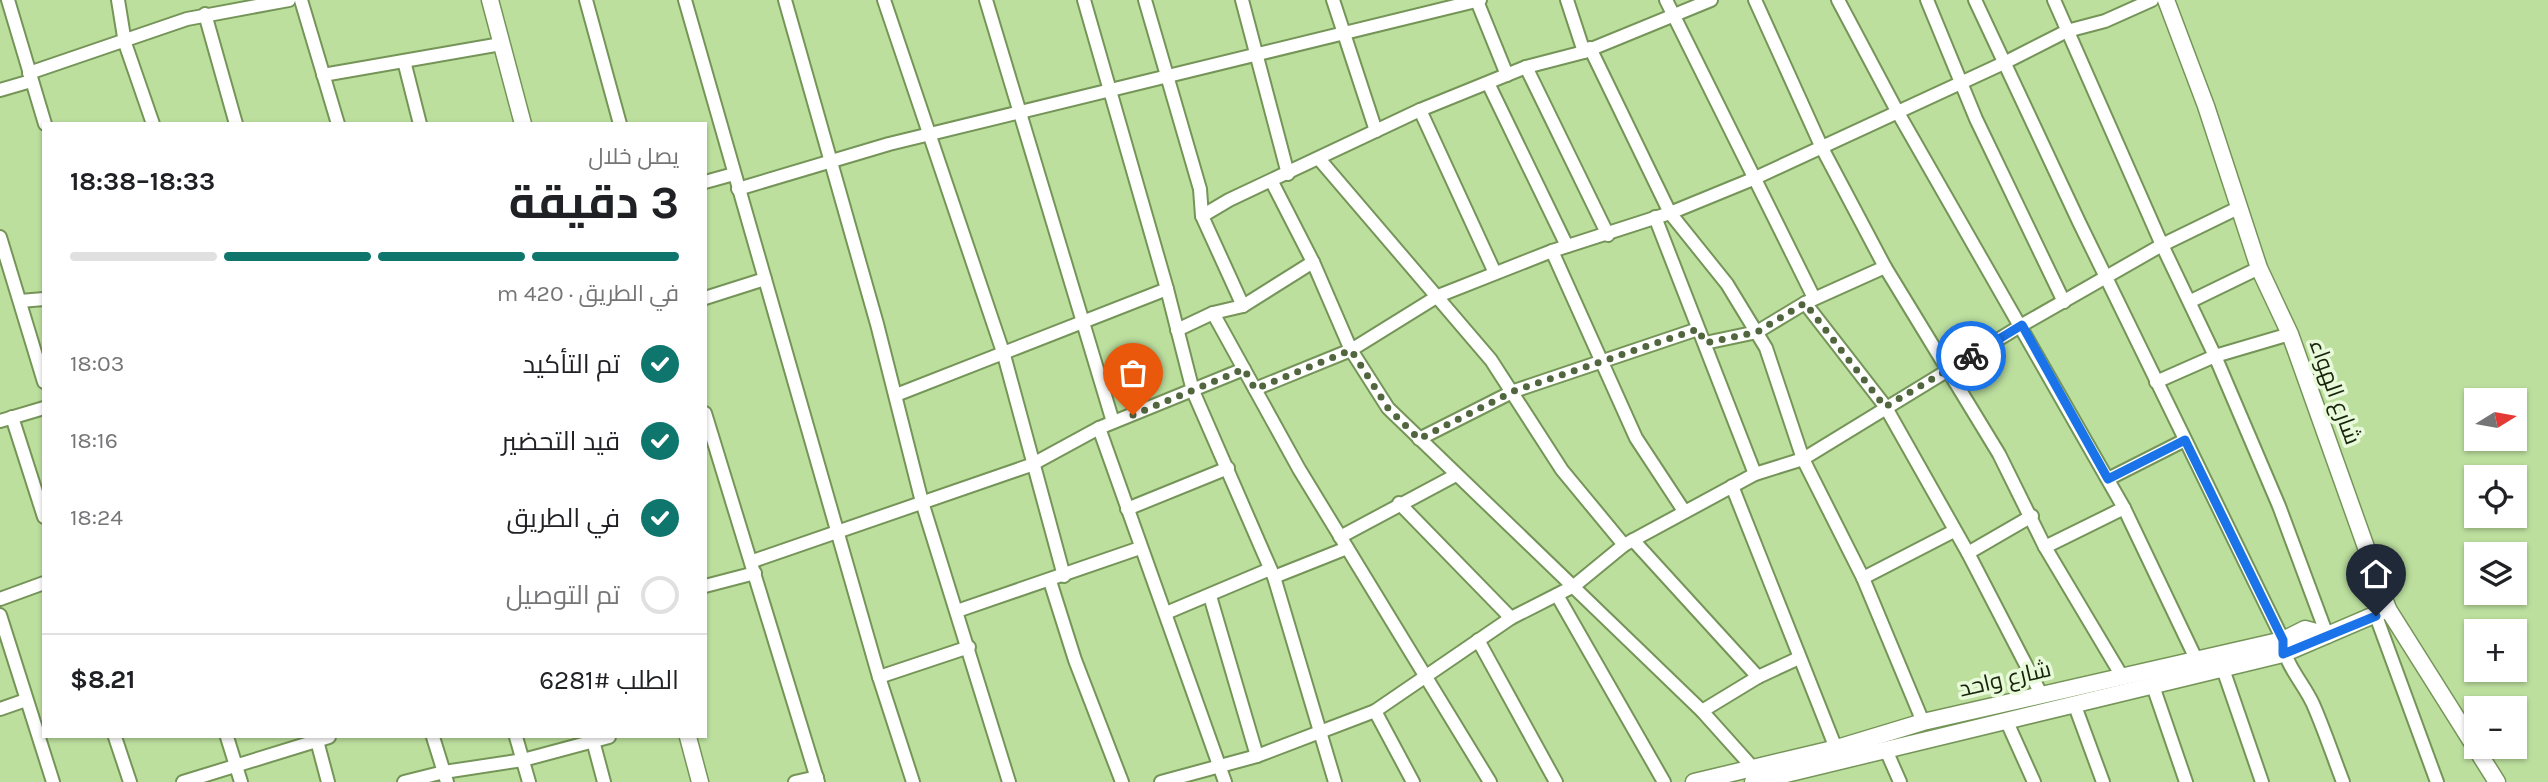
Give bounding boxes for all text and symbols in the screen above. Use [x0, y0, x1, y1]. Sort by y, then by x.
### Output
text: يصل خلال [588, 143, 679, 170]
text: 18:33–18:38 [70, 166, 215, 197]
text: 3 دقيقة [509, 176, 679, 230]
text: في الطريق · 420 m [497, 280, 679, 307]
courier [1936, 321, 2006, 391]
street label: شارع الهواء [2302, 336, 2366, 449]
icon: bike [1952, 337, 1990, 375]
pin [1103, 343, 1163, 415]
icon: check [641, 345, 679, 383]
text: تم التأكيد [522, 349, 620, 380]
text: 18:03 [70, 350, 124, 377]
icon: bag [1114, 354, 1152, 392]
north arrow [2464, 388, 2527, 452]
map controls [2464, 388, 2527, 759]
icon: check [641, 422, 679, 460]
text: قيد التحضير [501, 426, 620, 457]
text: 18:16 [70, 427, 118, 454]
button: locate [2464, 465, 2527, 528]
icon: check [641, 499, 679, 537]
text: في الطريق [507, 503, 620, 534]
text: 18:24 [70, 504, 123, 531]
button: layers [2464, 542, 2527, 605]
pin [2346, 544, 2406, 616]
icon: home [2357, 555, 2395, 593]
text: تم التوصيل [506, 580, 620, 611]
button: + [2464, 619, 2527, 682]
street label: شارع واحد [1956, 655, 2054, 705]
text: $8.21 [70, 664, 135, 695]
text: الطلب #6281 [539, 665, 679, 696]
button: − [2464, 696, 2527, 759]

